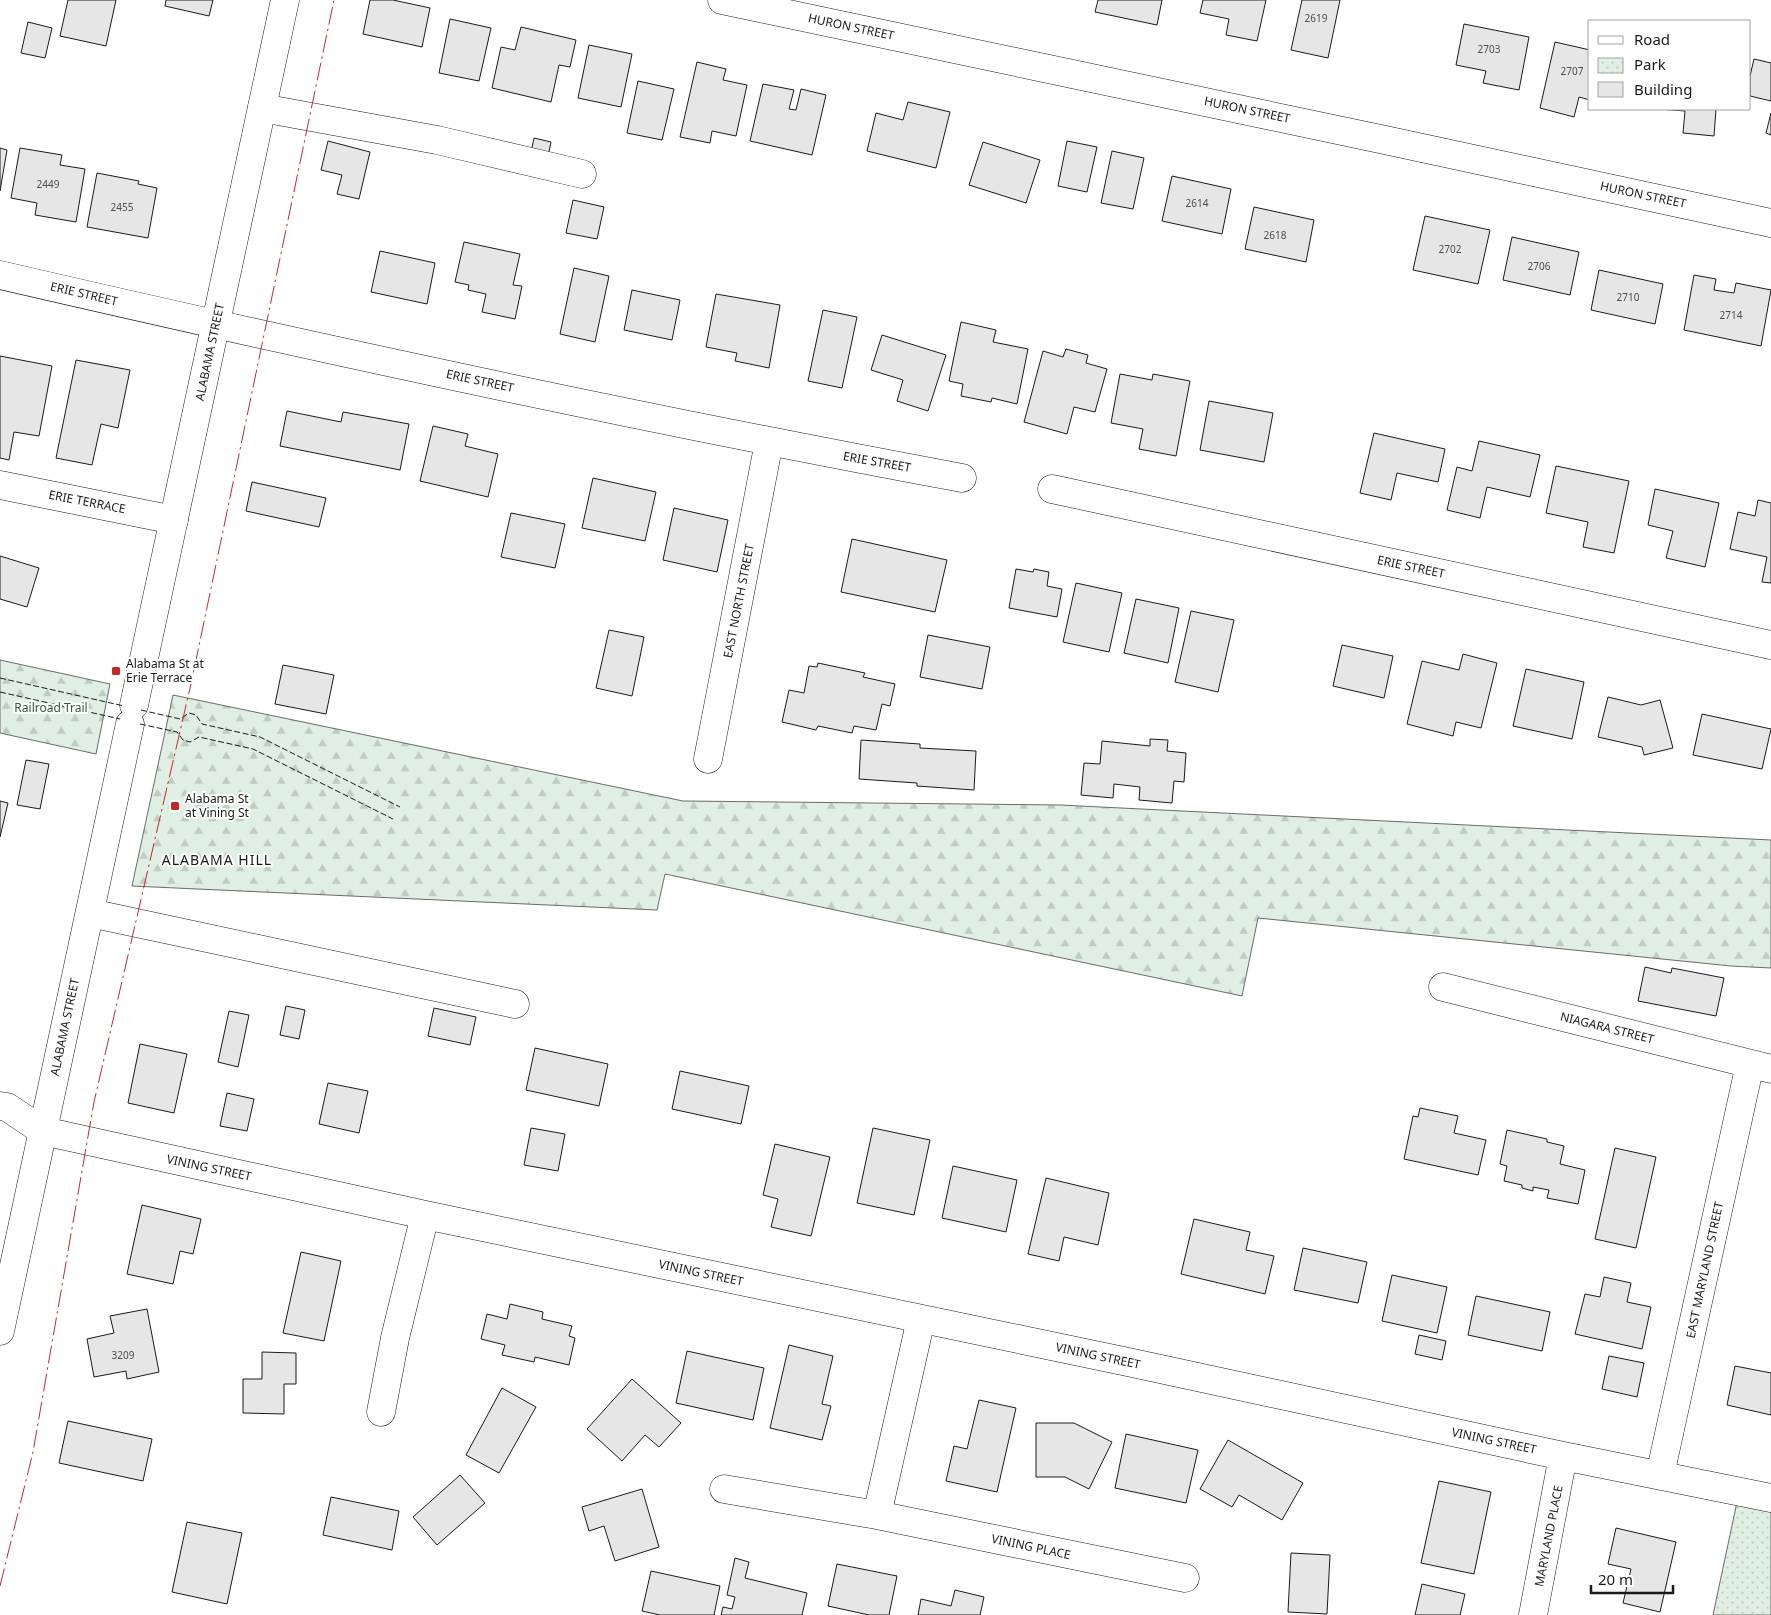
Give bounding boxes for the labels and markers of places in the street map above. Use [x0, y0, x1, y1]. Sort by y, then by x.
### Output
place label: Alabama St at Erie Terrace [126, 655, 204, 686]
marker: Alabama St at Erie Terrace [110, 665, 122, 677]
place label: Alabama St at Vining St [185, 790, 249, 821]
marker: Alabama St at Vining St [169, 800, 181, 812]

